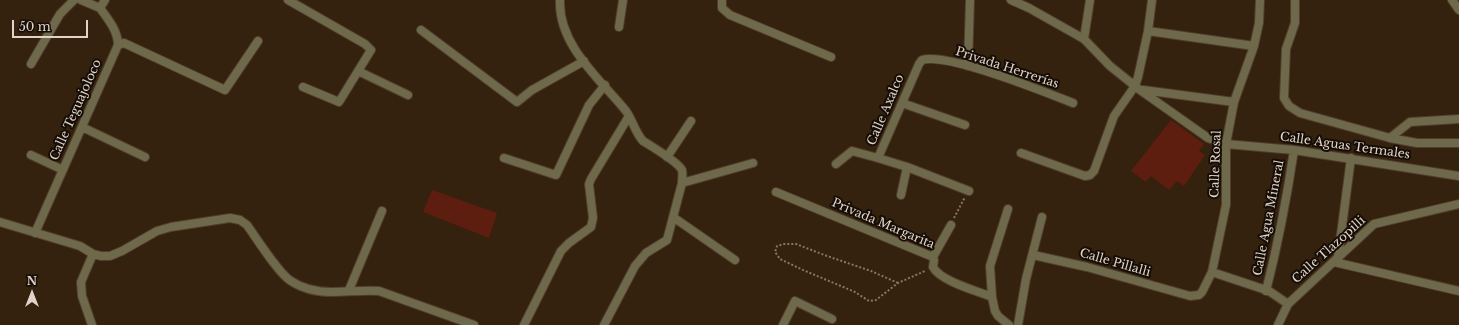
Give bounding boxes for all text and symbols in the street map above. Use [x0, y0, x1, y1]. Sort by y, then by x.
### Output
scale bar [14, 12, 90, 38]
text: 50 m [19, 19, 51, 34]
street label: Privada Herrerías [954, 44, 1060, 92]
street label: Calle Teguajoloco [47, 57, 105, 163]
street label: Calle Axalco [865, 72, 907, 148]
street label: Calle Rosal [1208, 130, 1224, 198]
street label: Calle Aguas Termales [1279, 130, 1411, 162]
street label: Calle Agua Mineral [1251, 159, 1287, 277]
street label: Privada Margarita [829, 196, 937, 252]
street label: Calle Tlazopilli [1290, 213, 1368, 287]
street label: Calle Pillalli [1078, 246, 1152, 280]
north arrow [12, 273, 52, 313]
text: N [27, 274, 37, 288]

